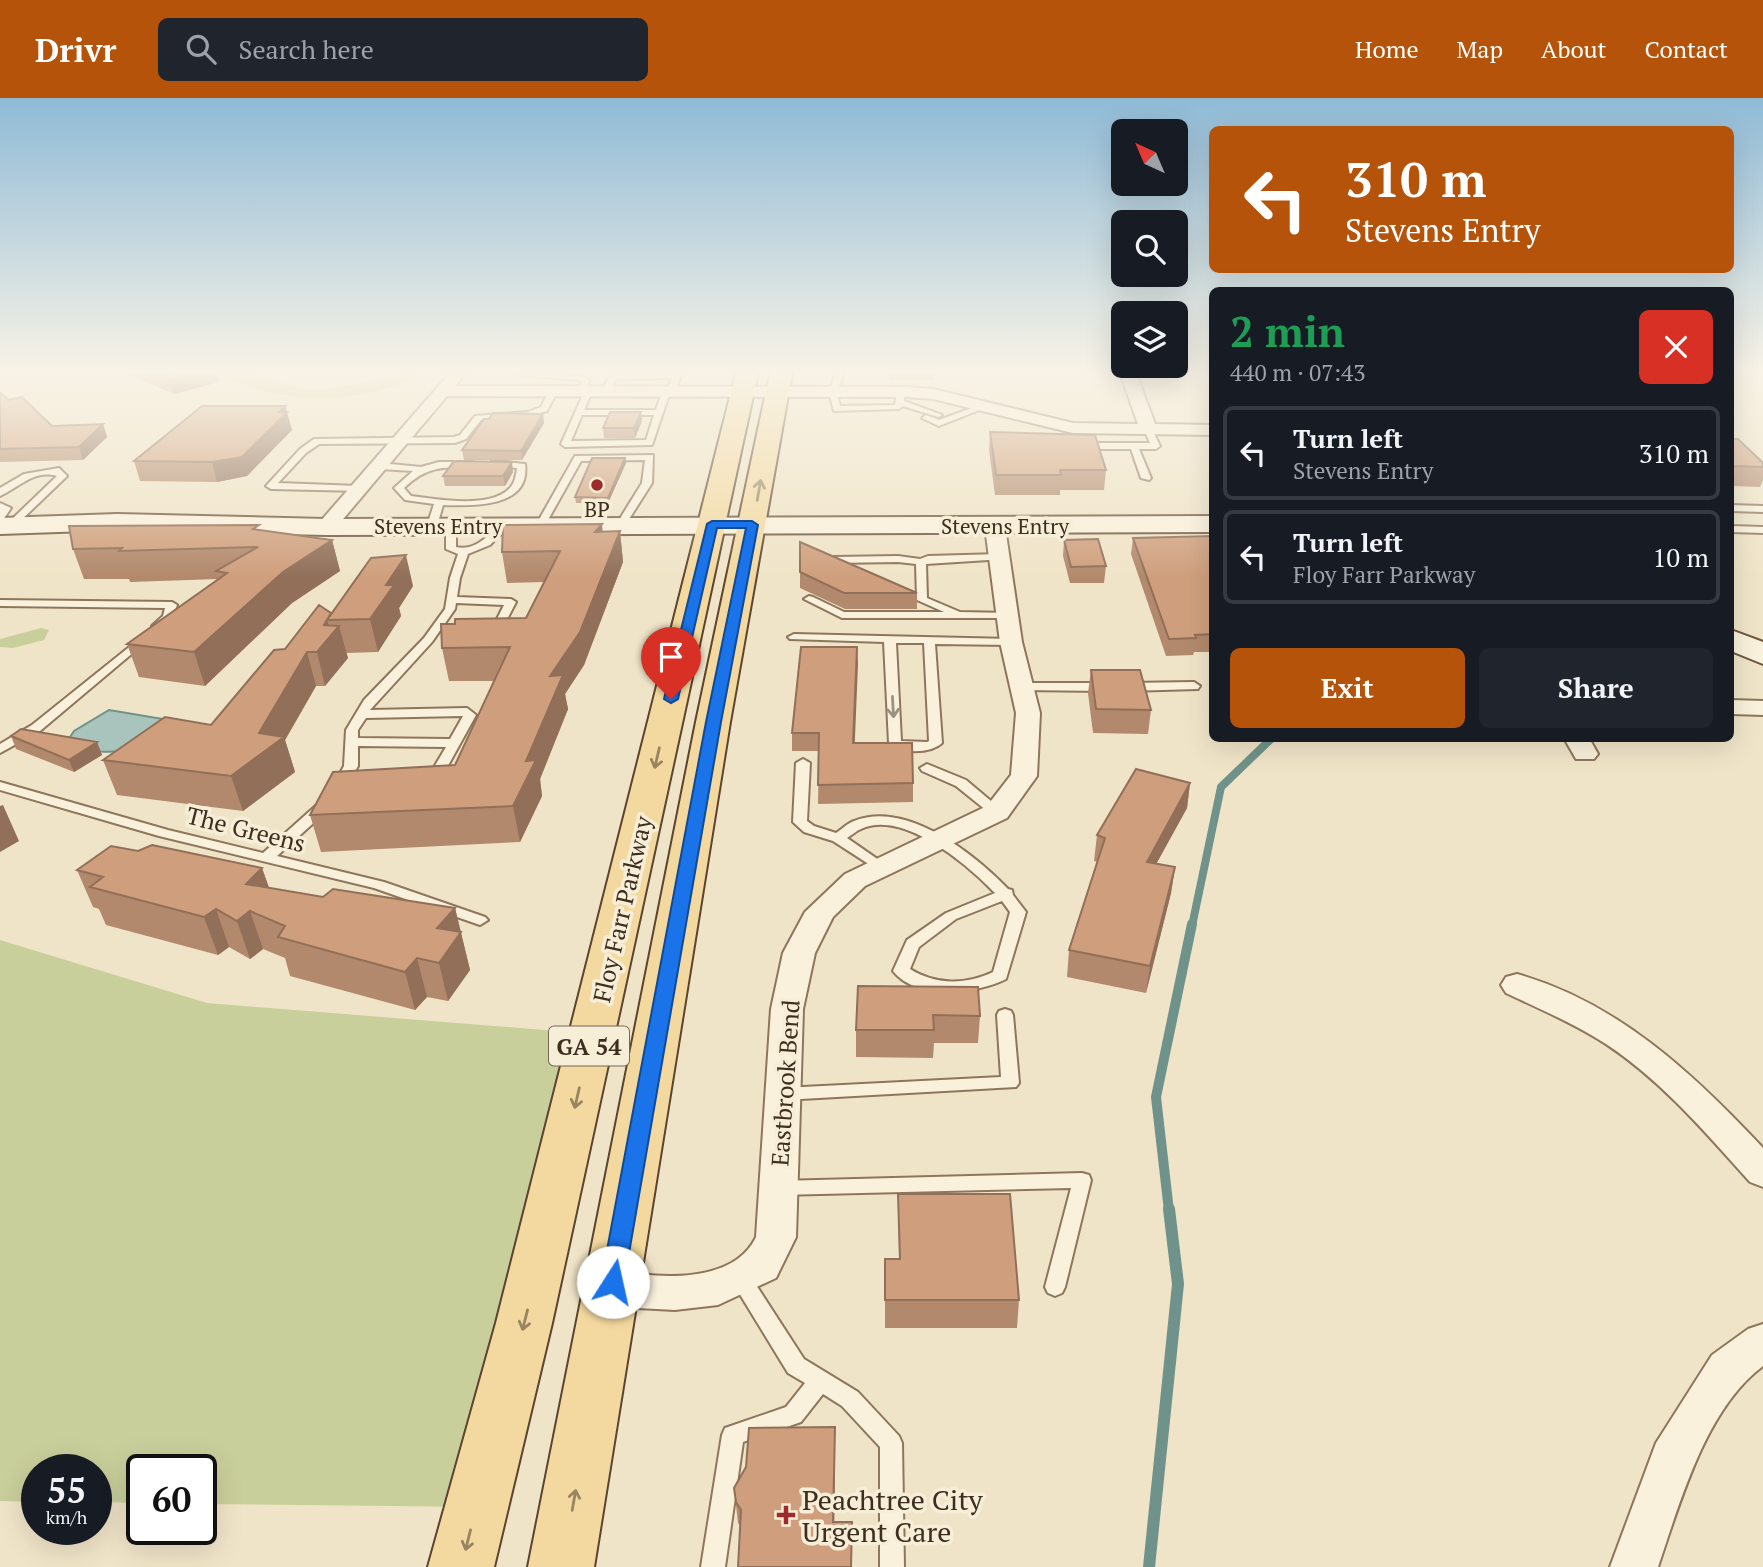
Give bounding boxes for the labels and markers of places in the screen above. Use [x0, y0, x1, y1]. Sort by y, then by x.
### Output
marker: BP [589, 477, 605, 493]
place label: BP [584, 495, 610, 523]
pin [641, 627, 701, 699]
place label: Peachtree City Urgent Care [802, 1481, 983, 1550]
marker: Peachtree City Urgent Care [776, 1505, 796, 1525]

